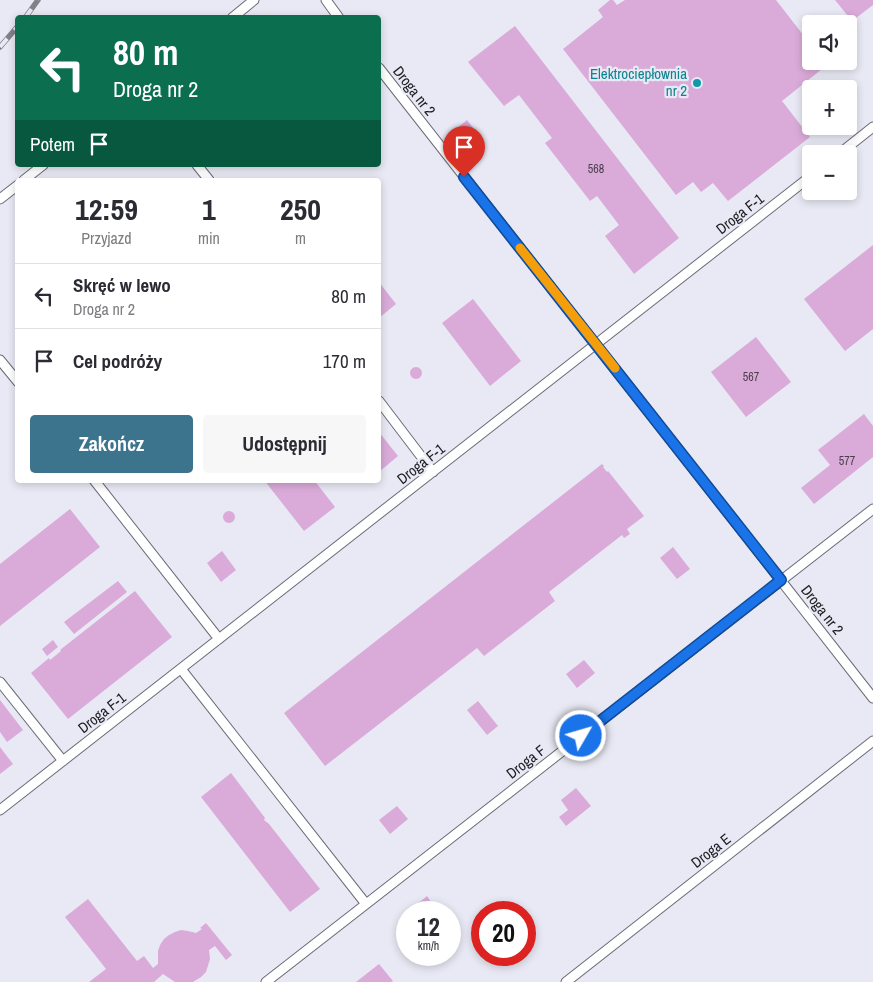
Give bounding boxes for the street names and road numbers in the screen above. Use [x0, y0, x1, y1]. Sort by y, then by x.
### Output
street label: Droga nr 2 [388, 61, 441, 120]
street label: Droga F-1 [711, 188, 768, 239]
street label: Droga F-1 [392, 438, 449, 489]
street label: Droga nr 2 [796, 580, 849, 639]
street label: Droga F-1 [73, 687, 130, 738]
street label: Droga F [502, 740, 550, 784]
street label: Droga E [686, 828, 735, 873]

